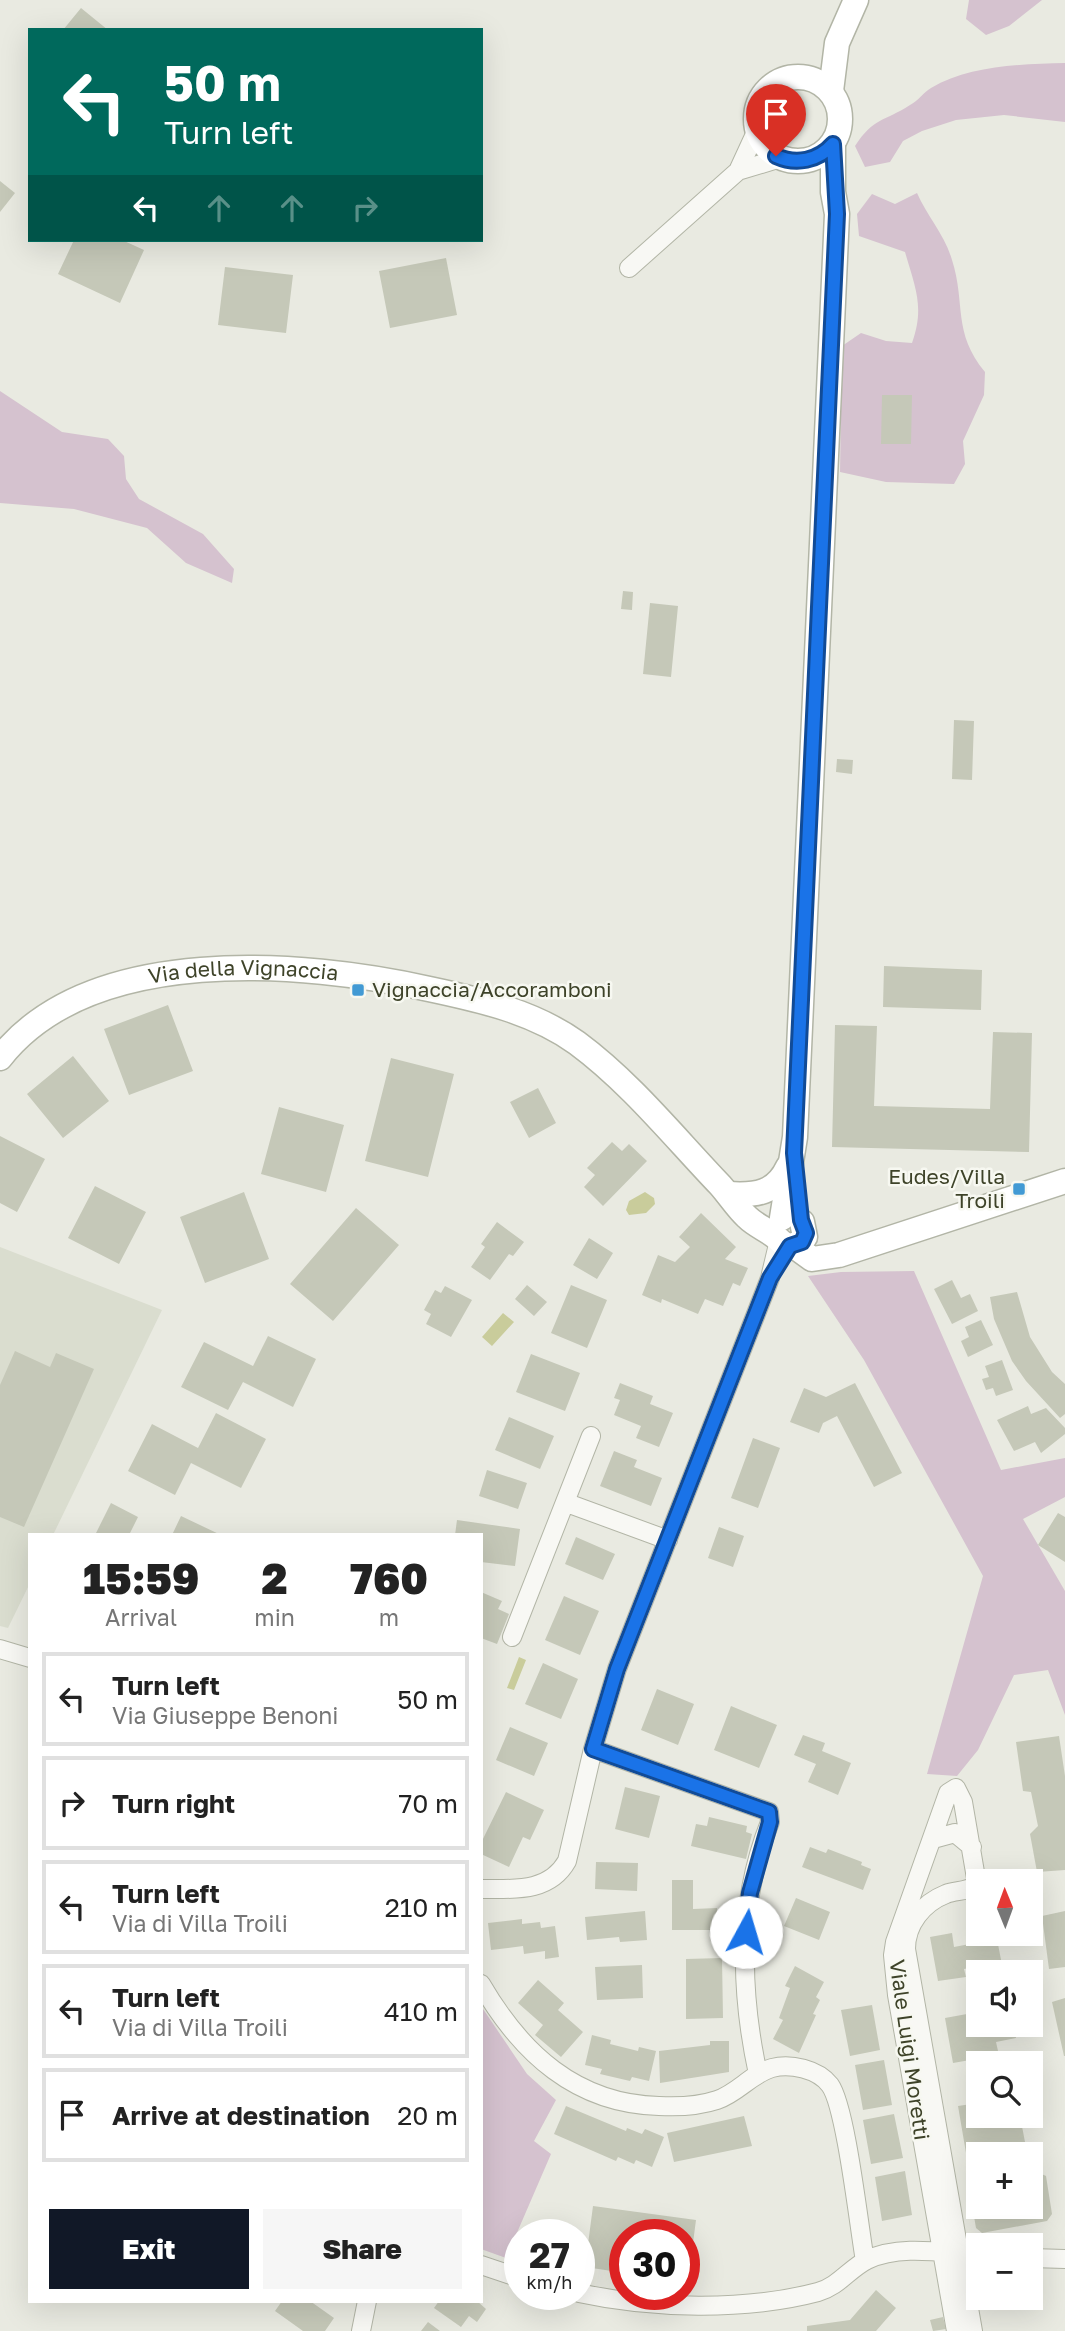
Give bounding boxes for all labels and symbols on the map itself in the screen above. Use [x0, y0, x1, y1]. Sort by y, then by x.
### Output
pin [746, 84, 806, 156]
street label: Via della Vignaccia [146, 954, 340, 989]
place label: Vignaccia/Accoramboni [372, 976, 612, 1002]
marker: Vignaccia/Accoramboni [350, 982, 366, 998]
place label: Eudes/Villa Troili [888, 1163, 1005, 1213]
marker: Eudes/Villa Troili [1011, 1181, 1027, 1197]
north arrow [966, 1869, 1043, 1946]
position arrow [709, 1895, 783, 1969]
street label: Viale Luigi Moretti [884, 1958, 936, 2142]
speed limit sign: 30 [609, 2219, 700, 2310]

